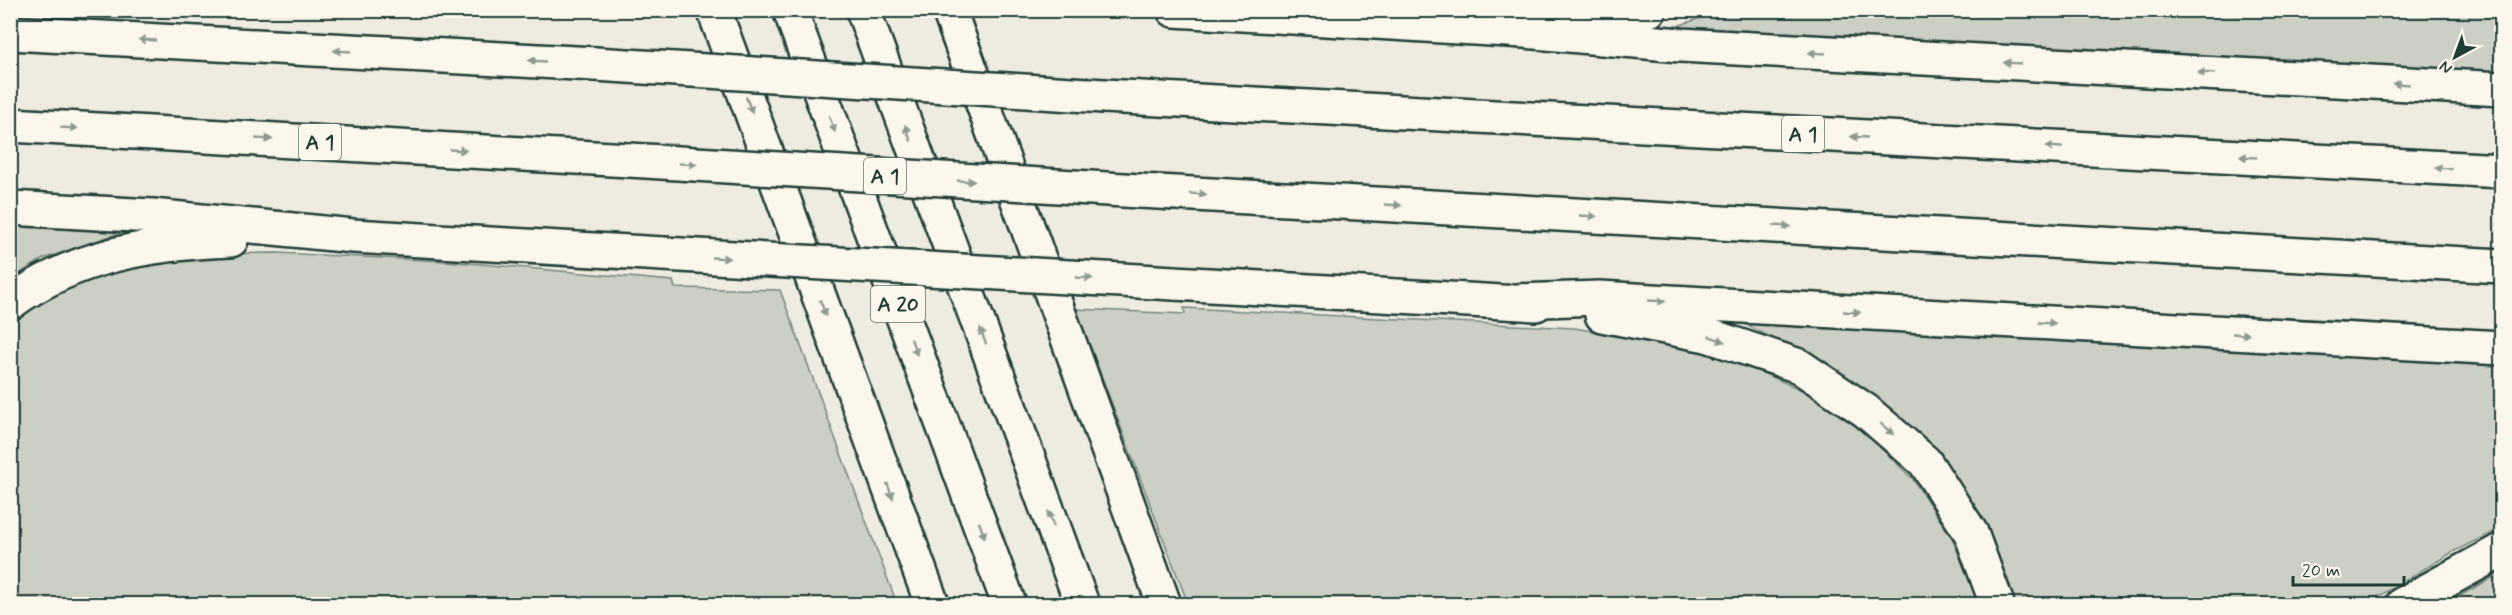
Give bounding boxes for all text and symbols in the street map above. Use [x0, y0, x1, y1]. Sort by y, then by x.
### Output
north arrow [2425, 27, 2485, 87]
one-way arrow [138, 35, 157, 45]
one-way arrow [333, 46, 352, 55]
one-way arrow [1807, 48, 1826, 57]
text: N [2435, 56, 2457, 79]
one-way arrow [527, 57, 546, 66]
one-way arrow [2002, 59, 2021, 68]
one-way arrow [2197, 69, 2216, 78]
one-way arrow [2392, 79, 2411, 88]
one-way arrow [744, 96, 754, 114]
one-way arrow [828, 116, 838, 134]
road number: A 1 [1782, 116, 1824, 152]
one-way arrow [59, 123, 78, 132]
road number: A 1 [299, 124, 341, 160]
one-way arrow [903, 124, 913, 142]
one-way arrow [1849, 132, 1868, 141]
one-way arrow [254, 134, 273, 143]
one-way arrow [2044, 142, 2063, 152]
one-way arrow [449, 146, 468, 155]
one-way arrow [2239, 153, 2258, 162]
road number: A 1 [864, 158, 906, 194]
one-way arrow [678, 159, 697, 169]
one-way arrow [2434, 163, 2453, 172]
one-way arrow [957, 176, 976, 185]
one-way arrow [1189, 190, 1208, 199]
one-way arrow [1383, 201, 1402, 210]
one-way arrow [1578, 211, 1597, 220]
one-way arrow [1773, 222, 1792, 231]
one-way arrow [712, 253, 731, 262]
one-way arrow [1074, 273, 1093, 282]
road number: A 20 [871, 286, 925, 322]
one-way arrow [1648, 296, 1667, 305]
one-way arrow [819, 299, 828, 317]
one-way arrow [1842, 307, 1861, 316]
one-way arrow [2037, 318, 2056, 327]
one-way arrow [978, 327, 988, 345]
one-way arrow [2232, 329, 2251, 338]
one-way arrow [1708, 334, 1726, 344]
one-way arrow [910, 338, 920, 356]
one-way arrow [1879, 423, 1895, 436]
one-way arrow [886, 482, 895, 500]
one-way arrow [1045, 510, 1055, 528]
one-way arrow [977, 521, 987, 539]
scale bar [2293, 549, 2404, 587]
text: 20 m [2302, 559, 2340, 583]

